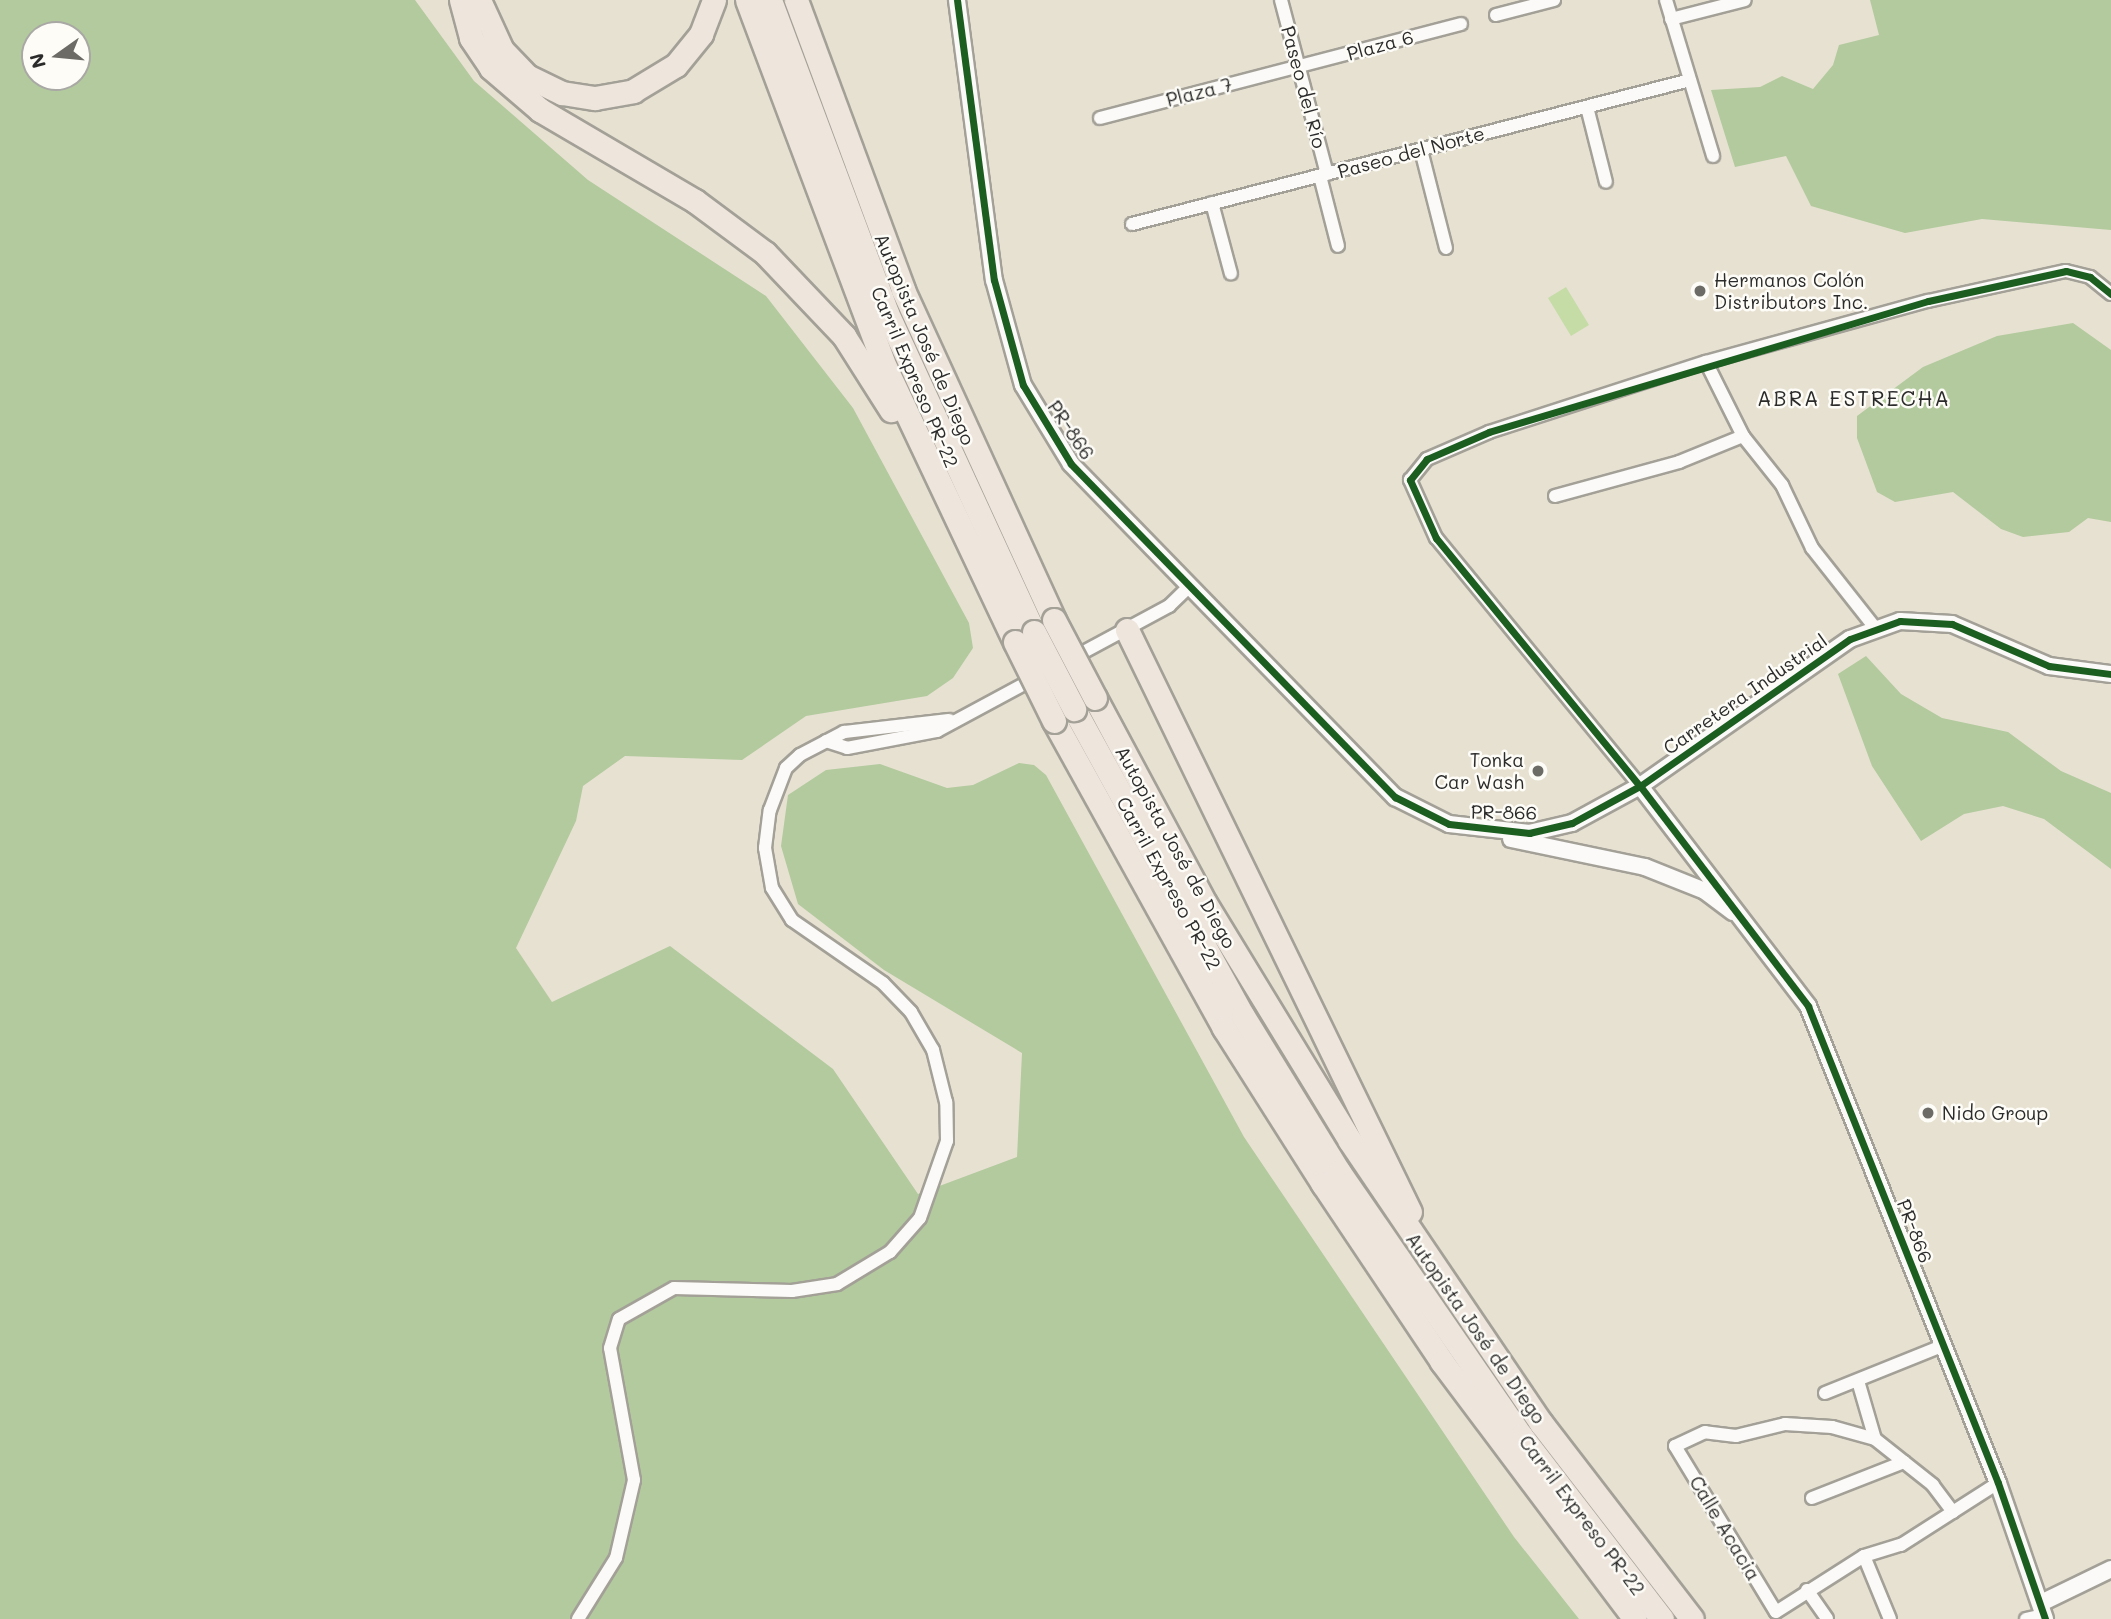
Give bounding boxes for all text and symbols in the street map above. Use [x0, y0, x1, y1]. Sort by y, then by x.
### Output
north arrow [21, 21, 91, 91]
street label: Paseo del Río [1277, 23, 1331, 151]
street label: Plaza 6 [1344, 25, 1416, 65]
text: N [23, 51, 51, 71]
street label: Plaza 7 [1164, 73, 1234, 111]
street label: Paseo del Norte [1335, 121, 1487, 183]
street label: Autopista José de Diego [870, 230, 980, 448]
place label: Hermanos Colón Distributors Inc. [1714, 269, 1868, 313]
street label: Carril Expreso PR-22 [867, 283, 963, 471]
marker: Hermanos Colón Distributors Inc. [1692, 283, 1708, 299]
district label: ABRA ESTRECHA [1759, 385, 1949, 411]
street label: PR-866 [1043, 396, 1099, 464]
street label: Carretera Industrial [1659, 629, 1831, 759]
street label: Autopista José de Diego [1111, 742, 1241, 952]
place label: Tonka Car Wash [1435, 749, 1524, 793]
marker: Tonka Car Wash [1530, 763, 1546, 779]
street label: Carril Expreso PR-22 [1112, 793, 1226, 973]
street label: PR-866 [1471, 800, 1537, 824]
place label: Nido Group [1942, 1102, 2048, 1124]
marker: Nido Group [1920, 1105, 1936, 1121]
street label: PR-866 [1892, 1196, 1938, 1266]
street label: Autopista José de Diego [1401, 1228, 1551, 1428]
street label: Carril Expreso PR-22 [1514, 1431, 1650, 1599]
street label: Calle Acacia [1685, 1472, 1765, 1584]

